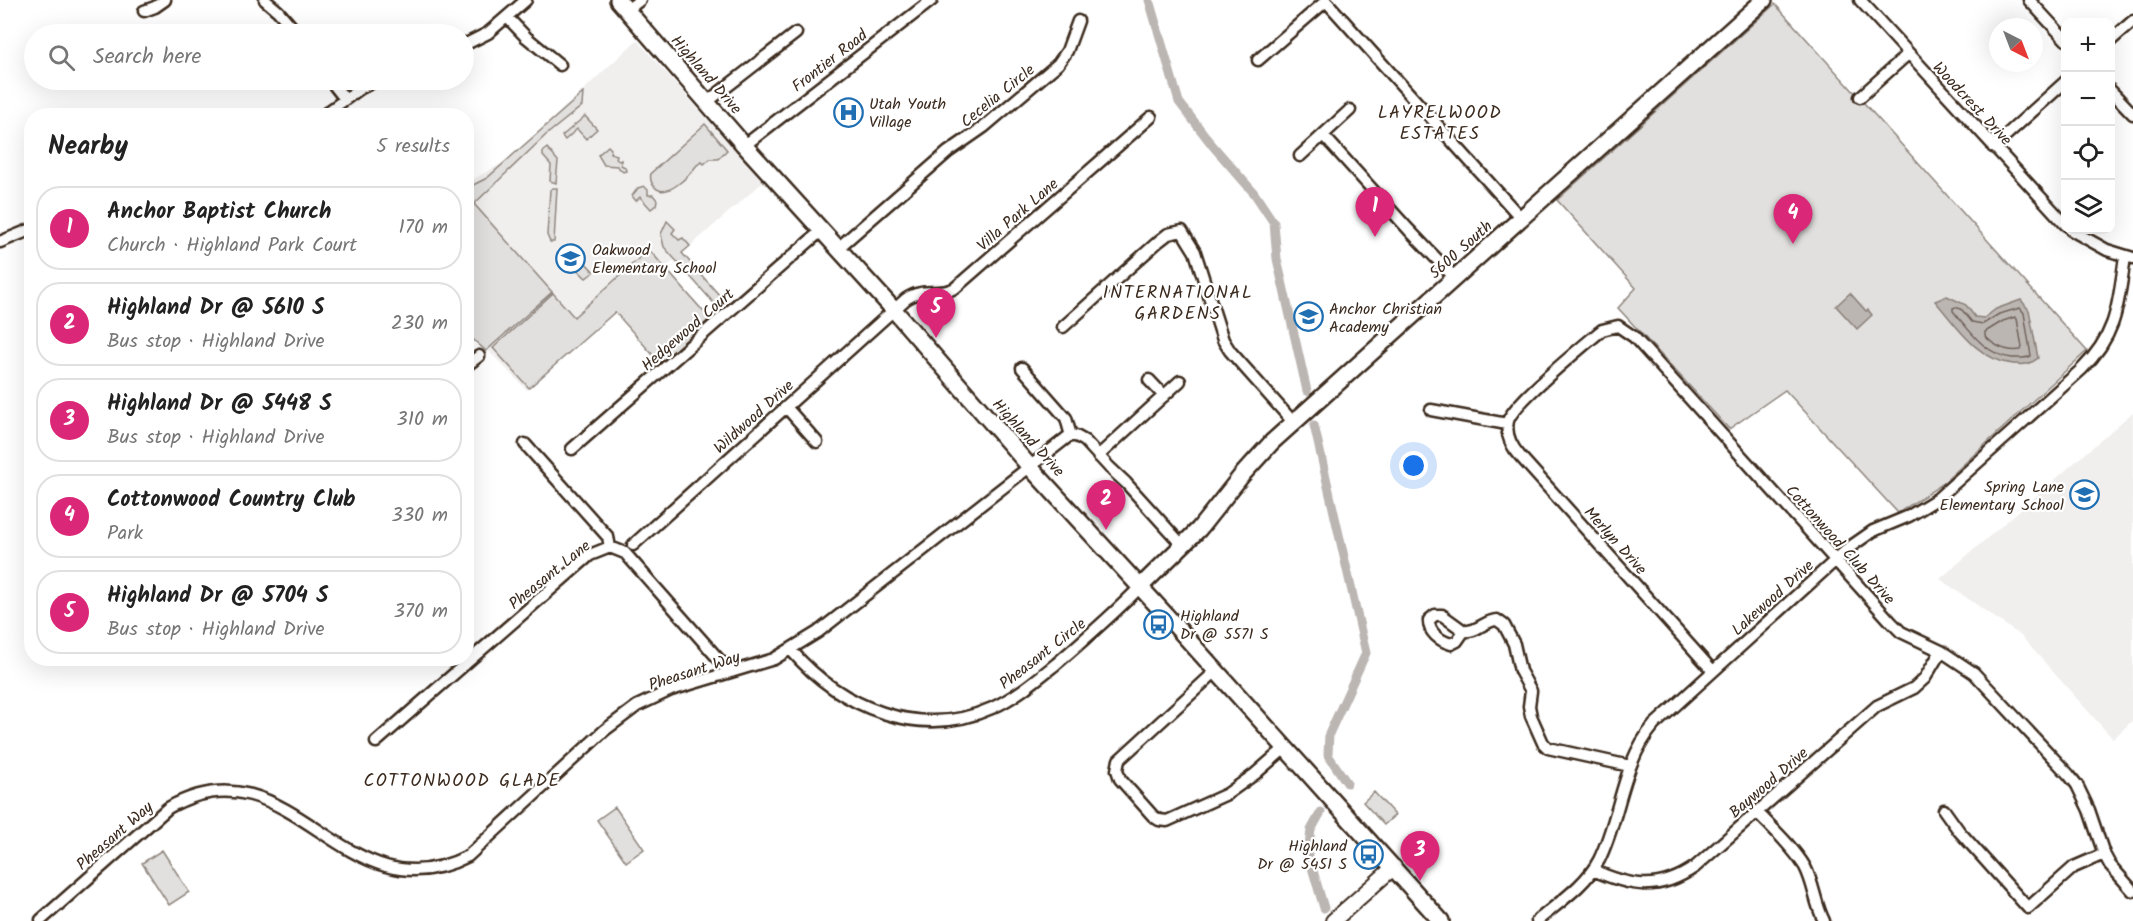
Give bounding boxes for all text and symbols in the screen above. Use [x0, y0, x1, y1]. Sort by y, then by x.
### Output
north arrow [1989, 18, 2043, 72]
map controls [2061, 18, 2115, 234]
button: + [2061, 18, 2115, 72]
street label: Frontier Road [787, 23, 874, 99]
search box [24, 24, 474, 90]
street label: Highland Drive [664, 30, 748, 120]
text: Search here [93, 40, 201, 75]
icon: search [45, 41, 78, 74]
street label: Woodcrest Drive [1926, 56, 2018, 152]
street label: Cecelia Circle [955, 58, 1041, 134]
button: − [2061, 72, 2115, 126]
place label: Utah Youth Village [869, 92, 946, 135]
hospital icon: Utah Youth Village [832, 96, 864, 128]
district label: LAYRELWOOD ESTATES [1378, 99, 1502, 149]
text: Nearby [48, 126, 128, 168]
button: locate [2061, 126, 2115, 180]
text: 5 results [376, 131, 450, 163]
street label: Villa Park Lane [971, 172, 1064, 258]
button: layers [2061, 180, 2115, 234]
pin: 1 [1356, 188, 1394, 237]
pin: 4 [1774, 194, 1812, 244]
text: Anchor Baptist Church [107, 195, 332, 230]
text: 1 [66, 212, 73, 244]
text: 170 m [399, 212, 448, 244]
street label: 5600 South [1424, 215, 1498, 286]
text: Church · Highland Park Court [107, 230, 357, 262]
place label: Oakwood Elementary School [592, 238, 717, 281]
school or university icon: Oakwood Elementary School [555, 242, 587, 274]
district label: INTERNATIONAL GARDENS [1103, 279, 1253, 329]
street label: Hedgewood Court [636, 282, 741, 378]
pin: 5 [916, 288, 956, 338]
text: Highland Dr @ 5610 S [107, 291, 324, 326]
place label: Anchor Christian Academy [1329, 297, 1442, 340]
school or university icon: Anchor Christian Academy [1292, 301, 1324, 333]
text: 2 [64, 308, 75, 340]
text: 230 m [391, 308, 448, 340]
text: Bus stop · Highland Drive [107, 326, 325, 358]
street label: Wildwood Drive [708, 374, 800, 460]
text: Highland Dr @ 5448 S [107, 387, 332, 422]
street label: Highland Drive [986, 393, 1070, 483]
text: 3 [64, 404, 75, 436]
text: 310 m [396, 404, 448, 436]
text: Bus stop · Highland Drive [107, 422, 325, 454]
your location [1399, 451, 1428, 480]
place label: Spring Lane Elementary School [1940, 475, 2064, 518]
street label: Cottonwood Club Drive [1779, 479, 1901, 611]
school or university icon: Spring Lane Elementary School [2069, 479, 2101, 511]
pin: 2 [1086, 480, 1126, 530]
text: Cottonwood Country Club [107, 483, 356, 518]
text: 4 [64, 500, 75, 532]
text: 330 m [391, 500, 448, 532]
street label: Merlyn Drive [1577, 501, 1653, 581]
text: Park [107, 518, 143, 550]
street label: Pheasant Lane [503, 534, 596, 616]
street label: Lakewood Drive [1726, 554, 1820, 642]
text: Highland Dr @ 5704 S [107, 579, 328, 614]
text: 5 [64, 596, 75, 628]
text: 370 m [393, 596, 448, 628]
place label: Highland Dr @ 5571 S [1180, 604, 1269, 647]
bus stop icon: Highland Dr @ 5571 S [1143, 608, 1175, 640]
street label: Pheasant Circle [994, 612, 1092, 696]
text: Bus stop · Highland Drive [107, 614, 325, 646]
street label: Pheasant Way [645, 645, 744, 698]
street label: Baywood Drive [1724, 741, 1814, 825]
district label: COTTONWOOD GLADE [363, 767, 561, 796]
street label: Pheasant Way [71, 795, 159, 877]
pin: 3 [1400, 832, 1440, 881]
place label: Highland Dr @ 5451 S [1257, 834, 1348, 877]
bus stop icon: Highland Dr @ 5451 S [1352, 838, 1384, 870]

